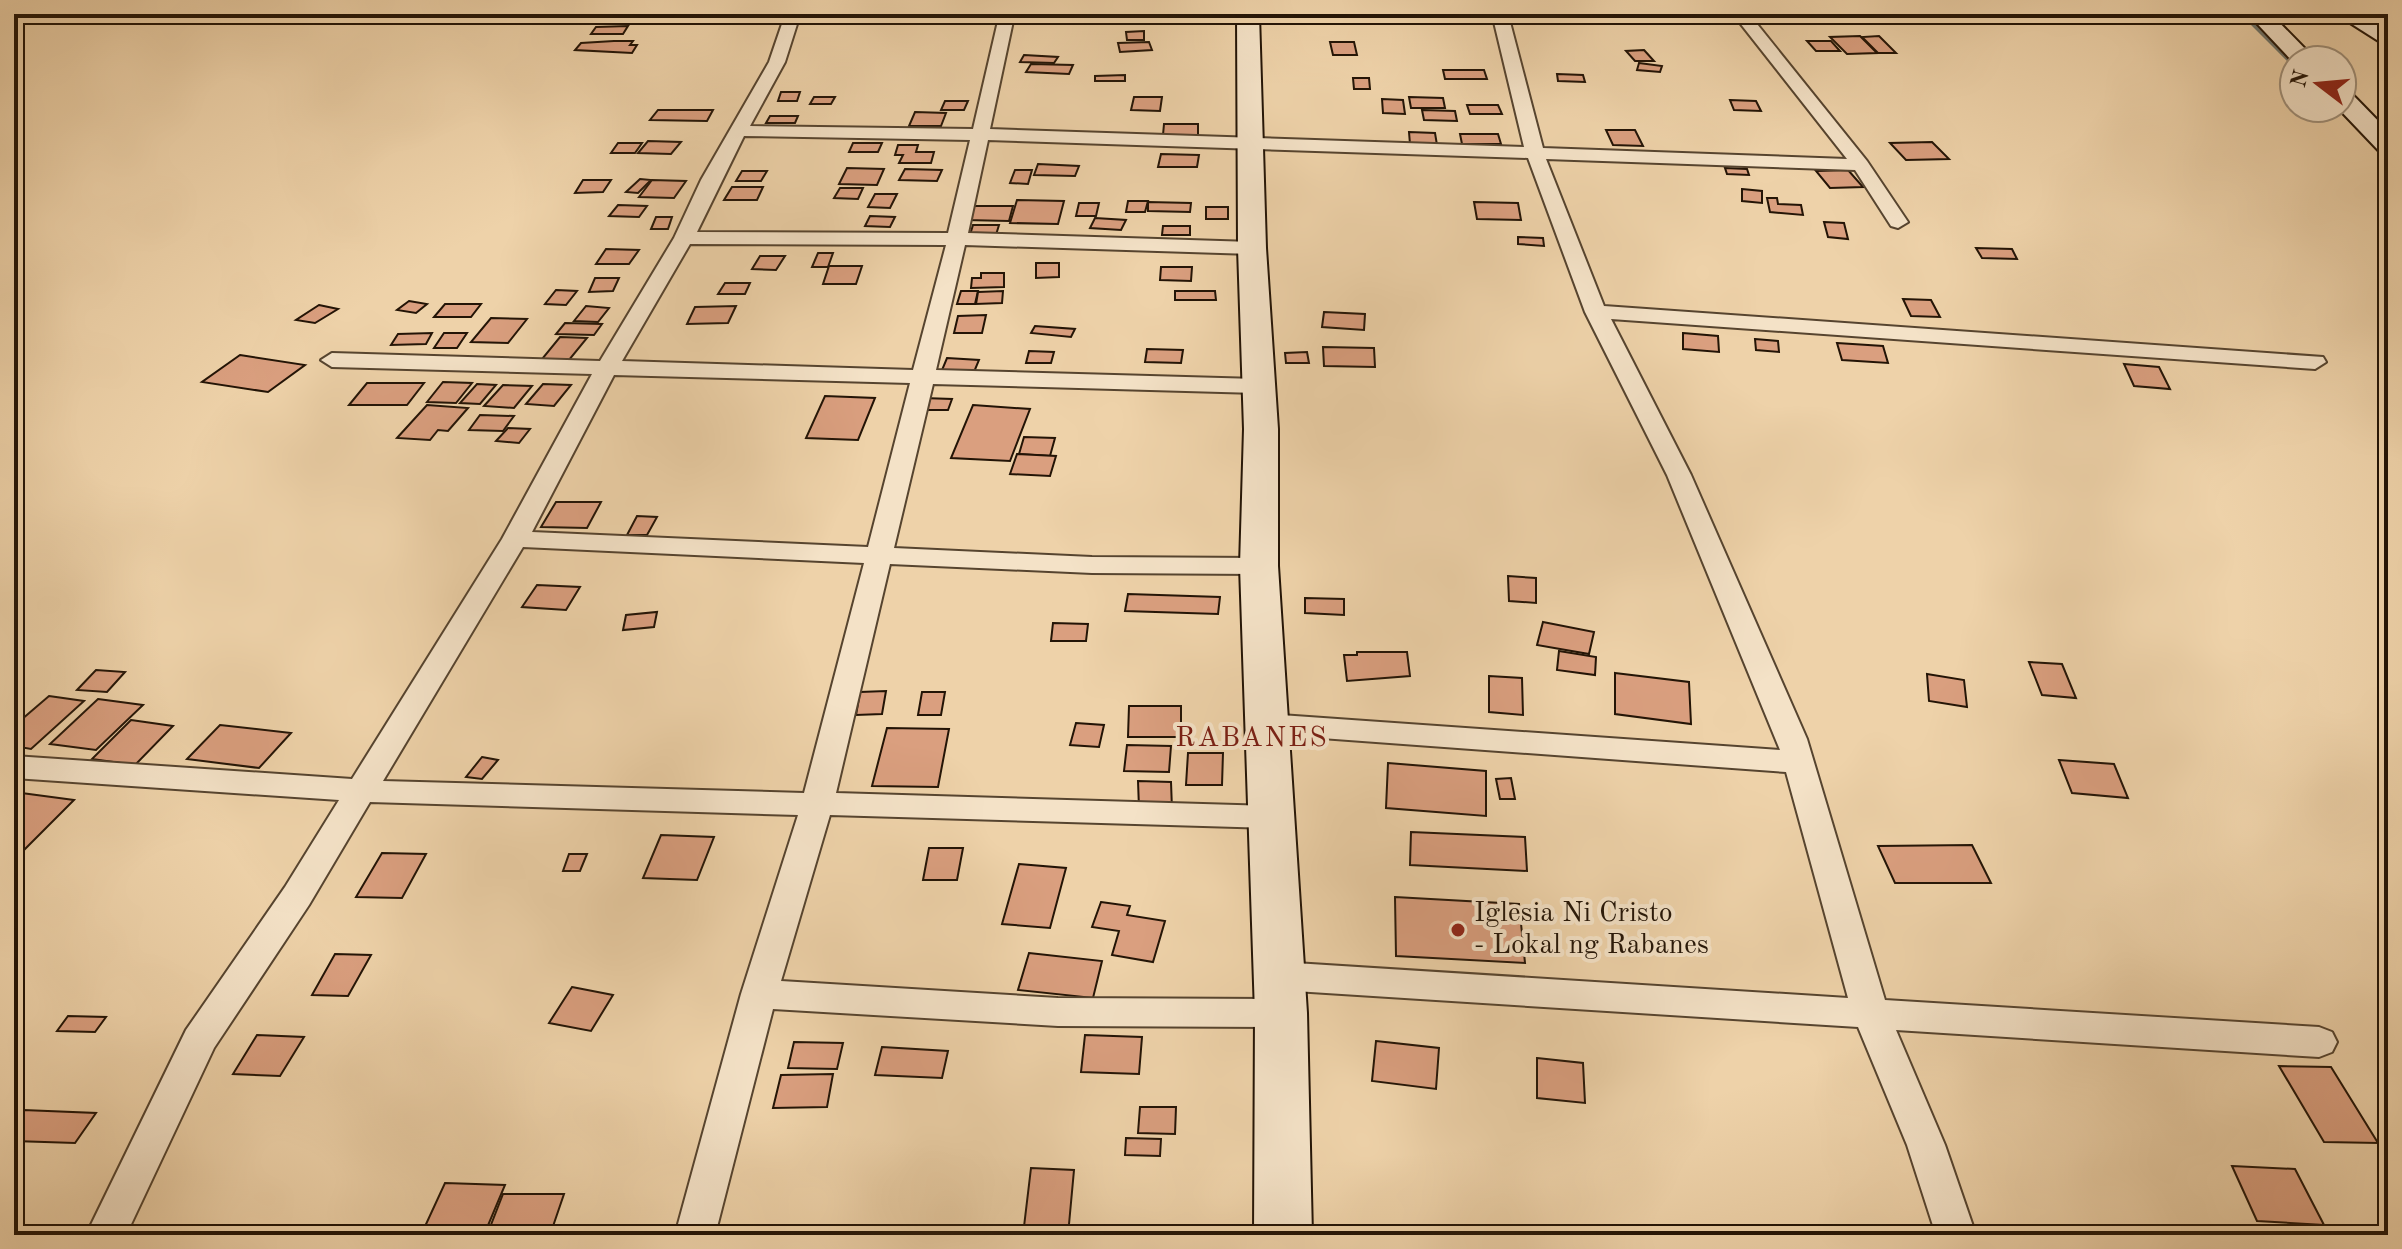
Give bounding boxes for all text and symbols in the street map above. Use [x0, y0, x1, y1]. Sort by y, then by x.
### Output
north arrow [2278, 44, 2358, 124]
text: N [2288, 68, 2314, 90]
district label: RABANES [1175, 725, 1329, 753]
place label: Iglesia Ni Cristo - Lokal ng Rabanes [1474, 900, 1709, 960]
marker: Iglesia Ni Cristo - Lokal ng Rabanes [1449, 921, 1467, 939]

